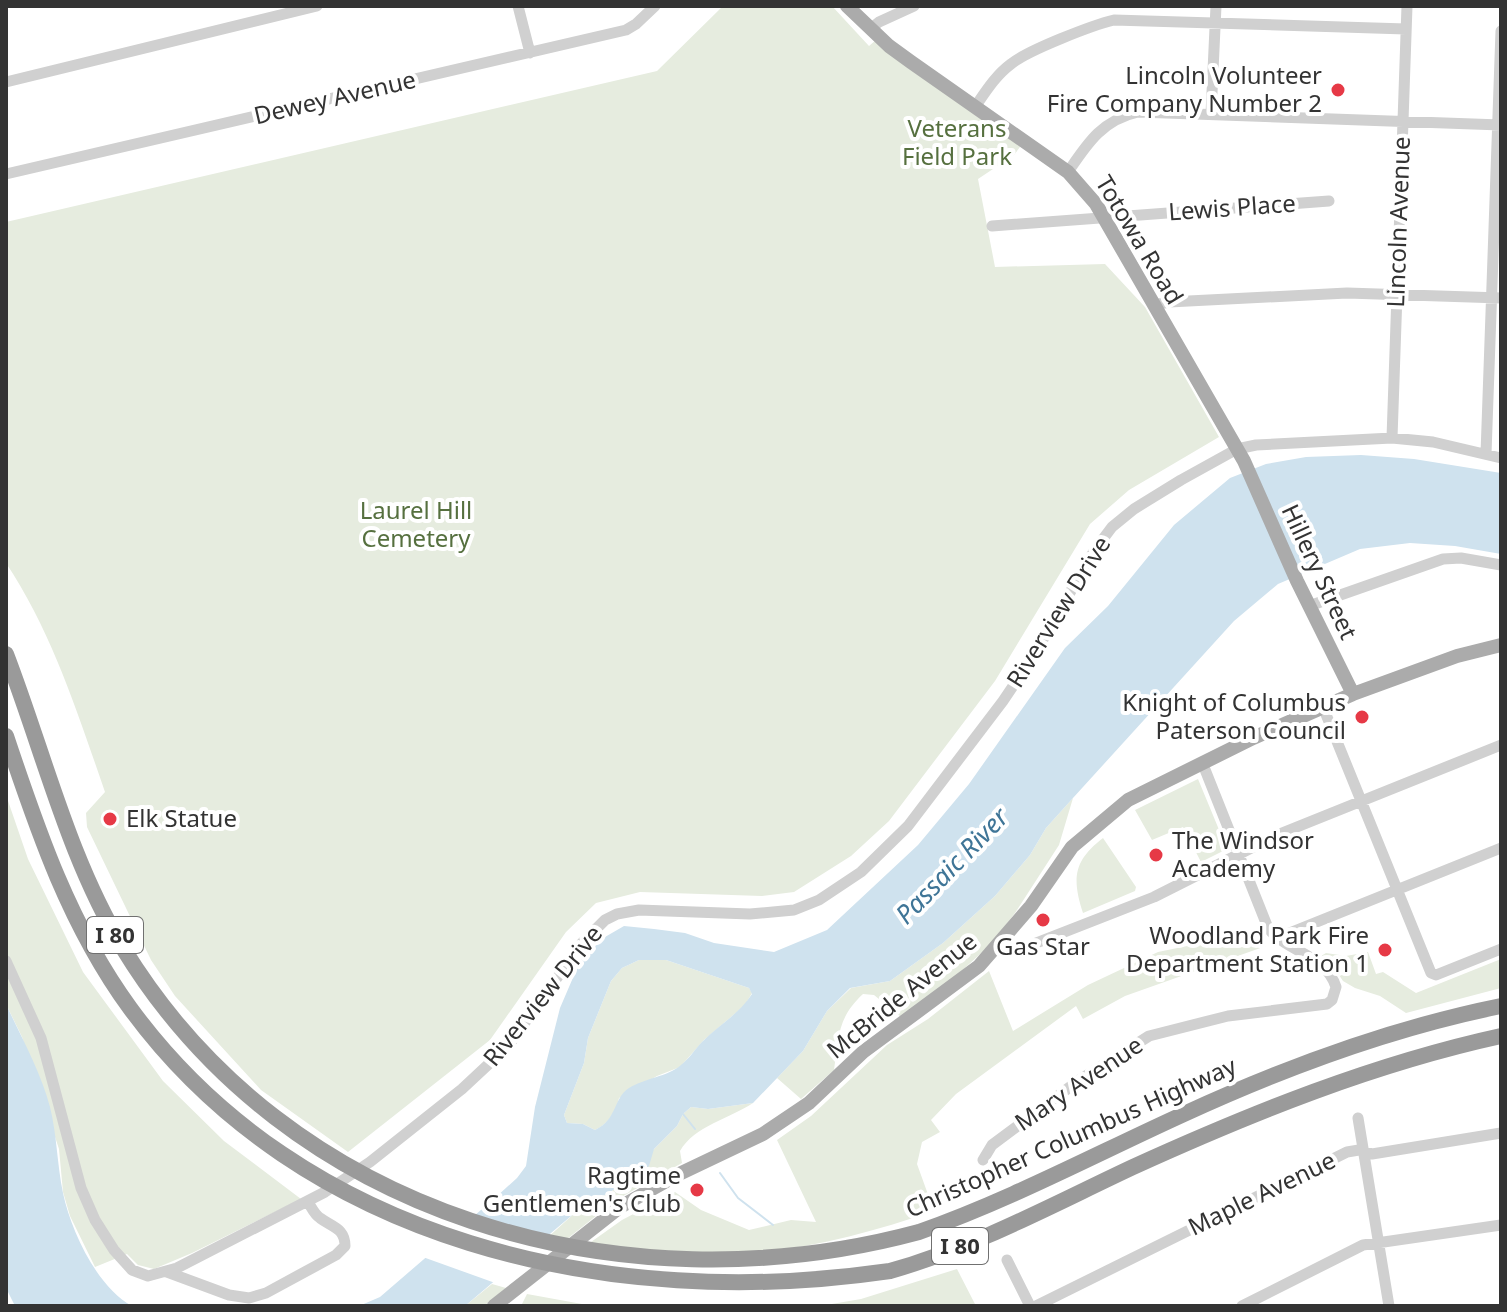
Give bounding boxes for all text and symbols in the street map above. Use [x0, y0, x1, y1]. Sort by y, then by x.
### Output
place label: Lincoln Volunteer Fire Company Number 2 [1047, 58, 1322, 119]
street label: Dewey Avenue [250, 62, 419, 131]
marker: Lincoln Volunteer Fire Company Number 2 [1329, 81, 1347, 99]
park label: Veterans Field Park [902, 111, 1012, 172]
street label: Lincoln Avenue [1378, 136, 1417, 308]
street label: Totowa Road [1089, 169, 1192, 310]
street label: Lewis Place [1167, 186, 1297, 227]
park label: Laurel Hill Cemetery [360, 493, 472, 554]
street label: Hillery Street [1275, 499, 1366, 644]
street label: Riverview Drive [998, 529, 1117, 693]
place label: Knight of Columbus Paterson Council [1122, 685, 1346, 746]
marker: Knight of Columbus Paterson Council [1353, 708, 1371, 726]
water label: Passaic River [887, 798, 1017, 931]
place label: Elk Statue [126, 801, 237, 834]
marker: Elk Statue [101, 810, 119, 828]
place label: The Windsor Academy [1172, 823, 1314, 884]
marker: The Windsor Academy [1147, 846, 1165, 864]
marker: Gas Star [1034, 911, 1052, 929]
road number: I 80 [87, 917, 143, 953]
street label: Riverview Drive [475, 918, 609, 1073]
place label: Woodland Park Fire Department Station 1 [1126, 918, 1369, 979]
street label: McBride Avenue [819, 924, 983, 1065]
place label: Gas Star [996, 929, 1090, 962]
marker: Woodland Park Fire Department Station 1 [1376, 941, 1394, 959]
street label: Mary Avenue [1008, 1028, 1149, 1138]
street label: Christopher Columbus Highway [900, 1048, 1242, 1225]
street label: Maple Avenue [1182, 1143, 1341, 1243]
place label: Ragtime Gentlemen's Club [483, 1158, 681, 1219]
marker: Ragtime Gentlemen's Club [688, 1181, 706, 1199]
road number: I 80 [932, 1228, 988, 1264]

